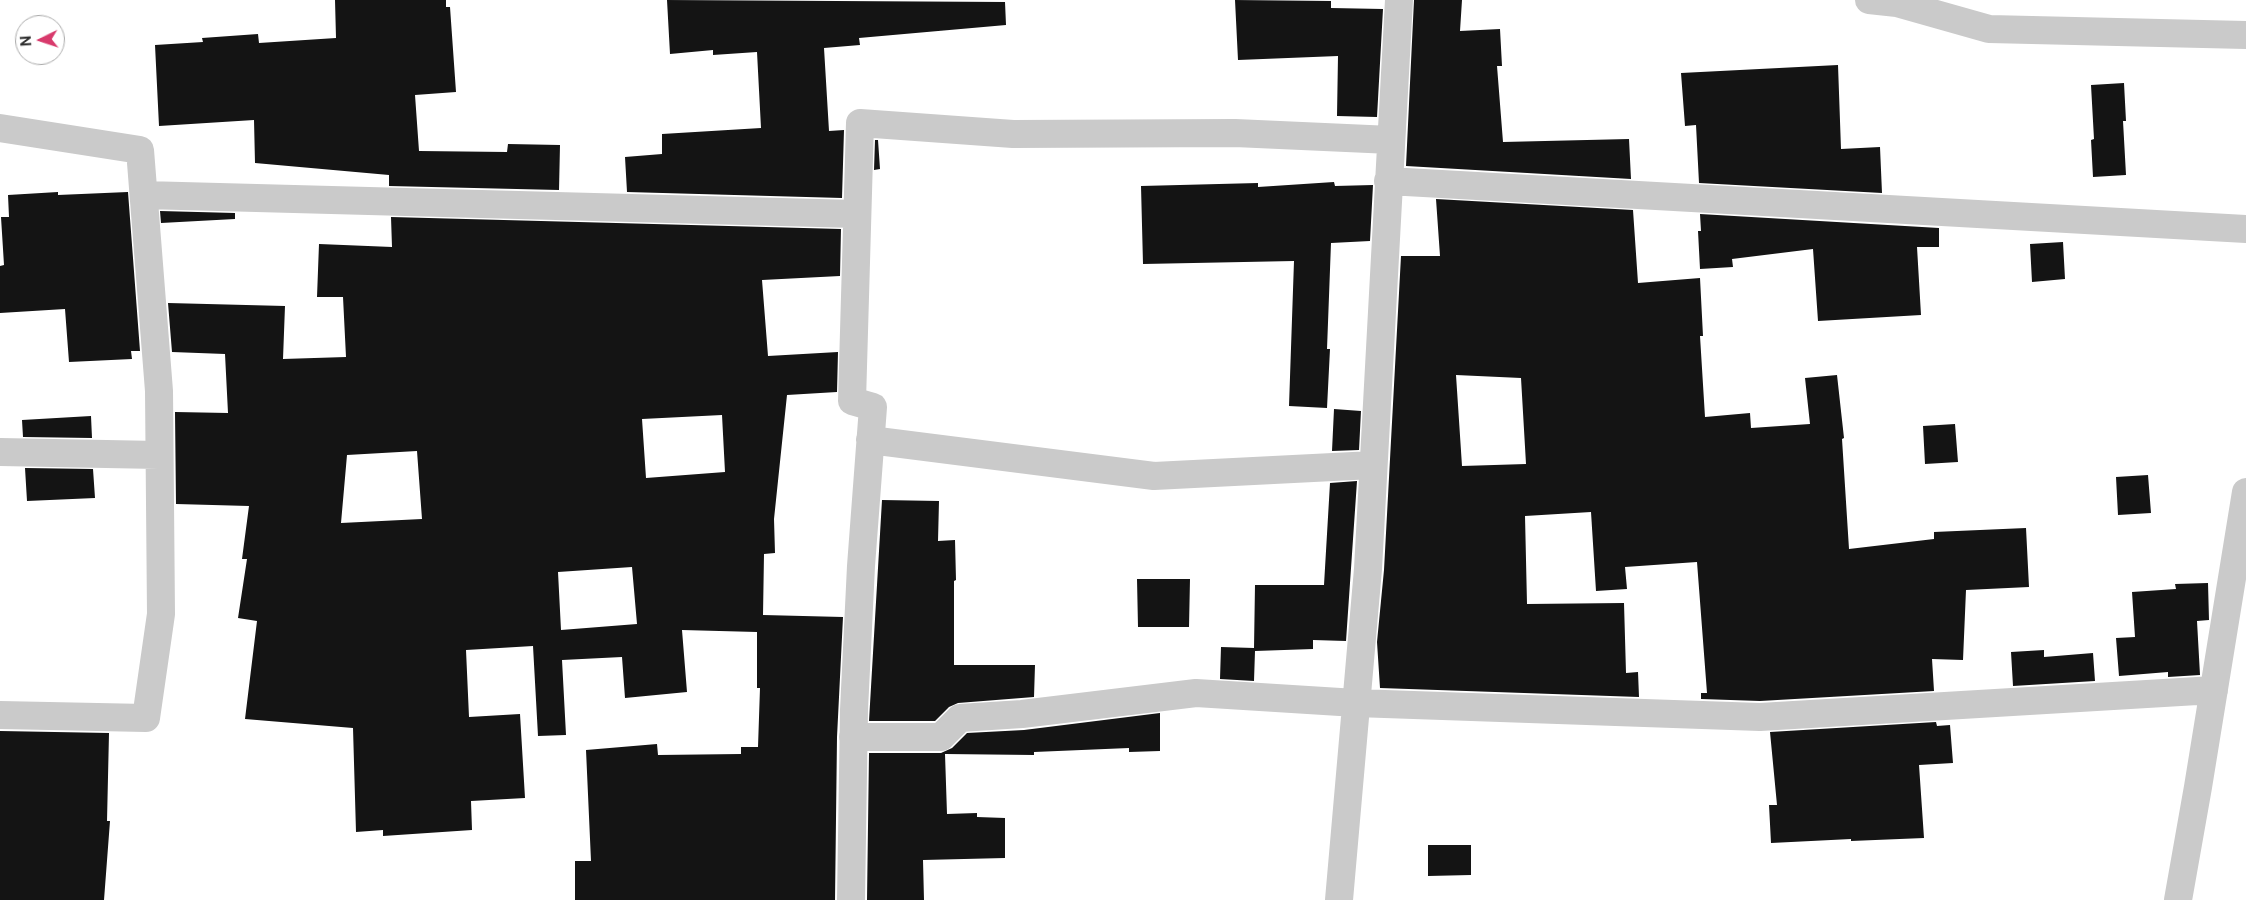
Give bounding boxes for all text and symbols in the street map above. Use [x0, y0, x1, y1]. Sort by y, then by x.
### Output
north arrow [15, 15, 65, 65]
text: N [18, 35, 34, 47]

